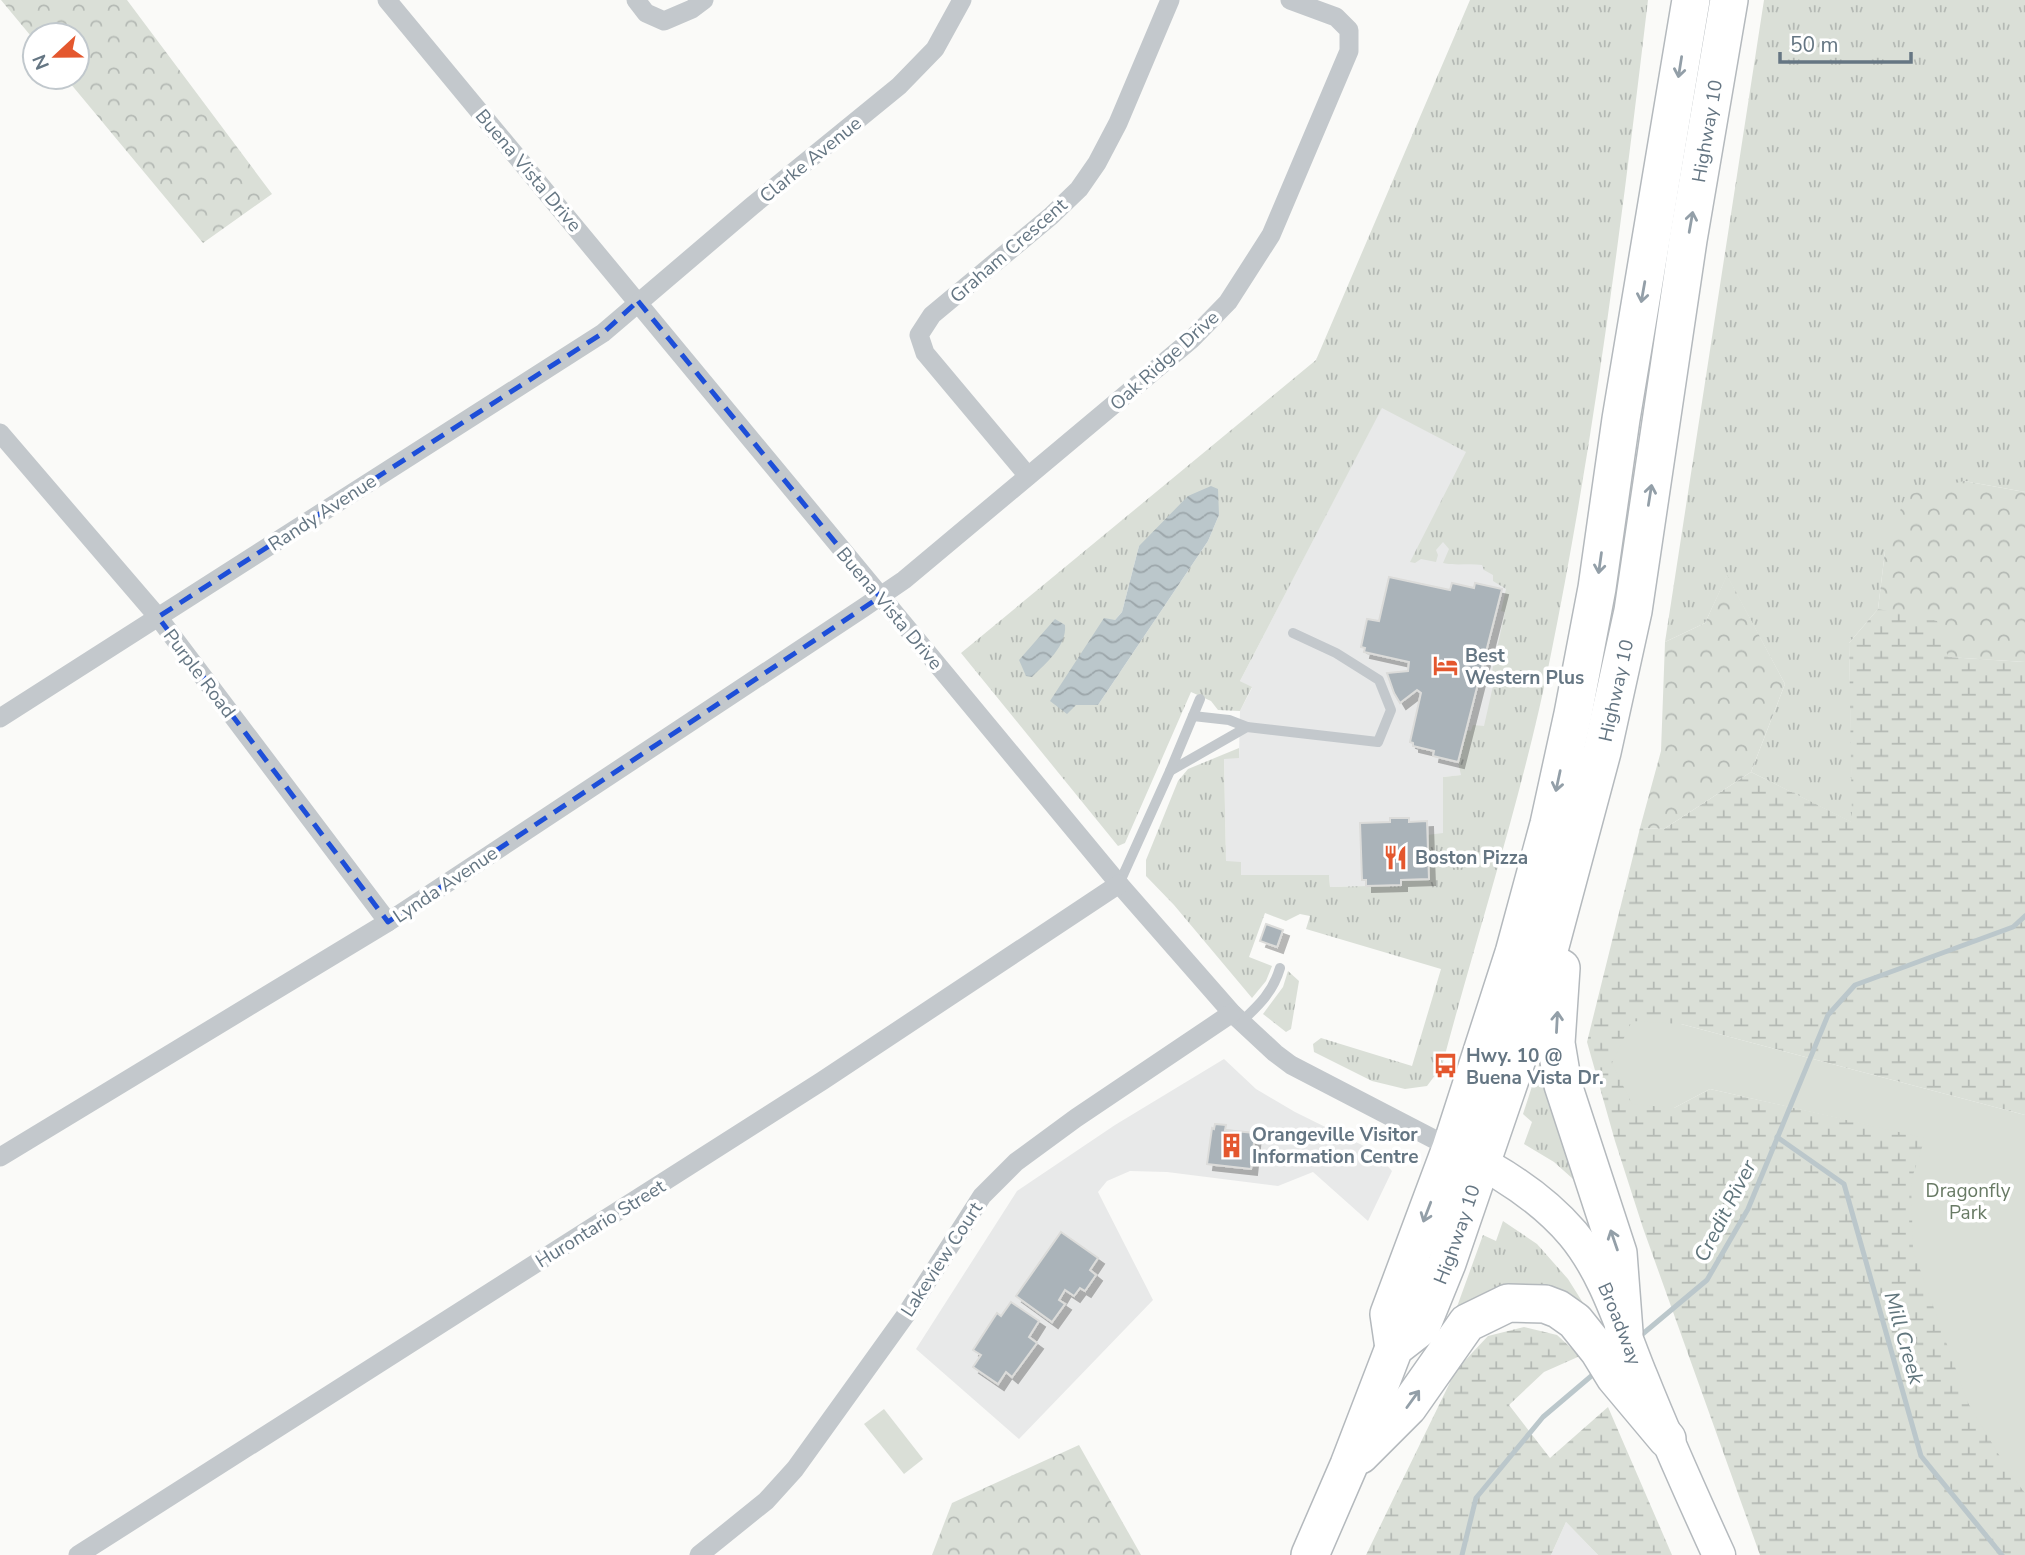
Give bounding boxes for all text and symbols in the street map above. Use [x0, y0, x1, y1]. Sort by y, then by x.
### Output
north arrow [21, 21, 91, 91]
scale bar [1780, 21, 1911, 65]
text: 50 m [1790, 31, 1839, 59]
text: N [26, 51, 56, 73]
one-way arrow [1673, 55, 1686, 78]
street label: Highway 10 [1686, 78, 1729, 185]
street label: Buena Vista Drive [469, 104, 587, 237]
street label: Clarke Avenue [754, 111, 867, 209]
street label: Graham Crescent [944, 192, 1073, 309]
one-way arrow [1685, 211, 1698, 234]
one-way arrow [1636, 280, 1649, 303]
street label: Oak Ridge Drive [1105, 305, 1225, 417]
street label: Randy Avenue [263, 468, 382, 557]
one-way arrow [1644, 484, 1657, 506]
street label: Buena Vista Drive [830, 542, 948, 675]
one-way arrow [1594, 551, 1607, 574]
street label: Purple Road [157, 624, 241, 723]
street label: Highway 10 [1593, 637, 1640, 744]
place label: Best Western Plus [1465, 643, 1584, 691]
hotel icon: Best Western Plus [1431, 652, 1459, 680]
one-way arrow [1551, 769, 1564, 791]
street label: Lynda Avenue [388, 840, 503, 929]
restaurant icon: Boston Pizza [1381, 843, 1409, 871]
place label: Boston Pizza [1415, 845, 1528, 871]
one-way arrow [1551, 1011, 1564, 1033]
place label: Hwy. 10 @ Buena Vista Dr. [1466, 1043, 1604, 1091]
bus stop icon: Hwy. 10 @ Buena Vista Dr. [1432, 1052, 1460, 1080]
place label: Orangeville Visitor Information Centre [1252, 1122, 1418, 1170]
building icon: Orangeville Visitor Information Centre [1218, 1131, 1246, 1159]
water label: Credit River [1687, 1155, 1763, 1267]
street label: Hurontario Street [531, 1173, 671, 1274]
park label: Dragonfly Park [1926, 1178, 2011, 1226]
street label: Highway 10 [1428, 1181, 1487, 1288]
street label: Lakeview Court [895, 1197, 989, 1322]
one-way arrow [1420, 1200, 1432, 1222]
one-way arrow [1607, 1230, 1619, 1252]
street label: Broadway [1591, 1278, 1648, 1369]
water label: Mill Creek [1877, 1288, 1931, 1388]
one-way arrow [1406, 1390, 1421, 1408]

